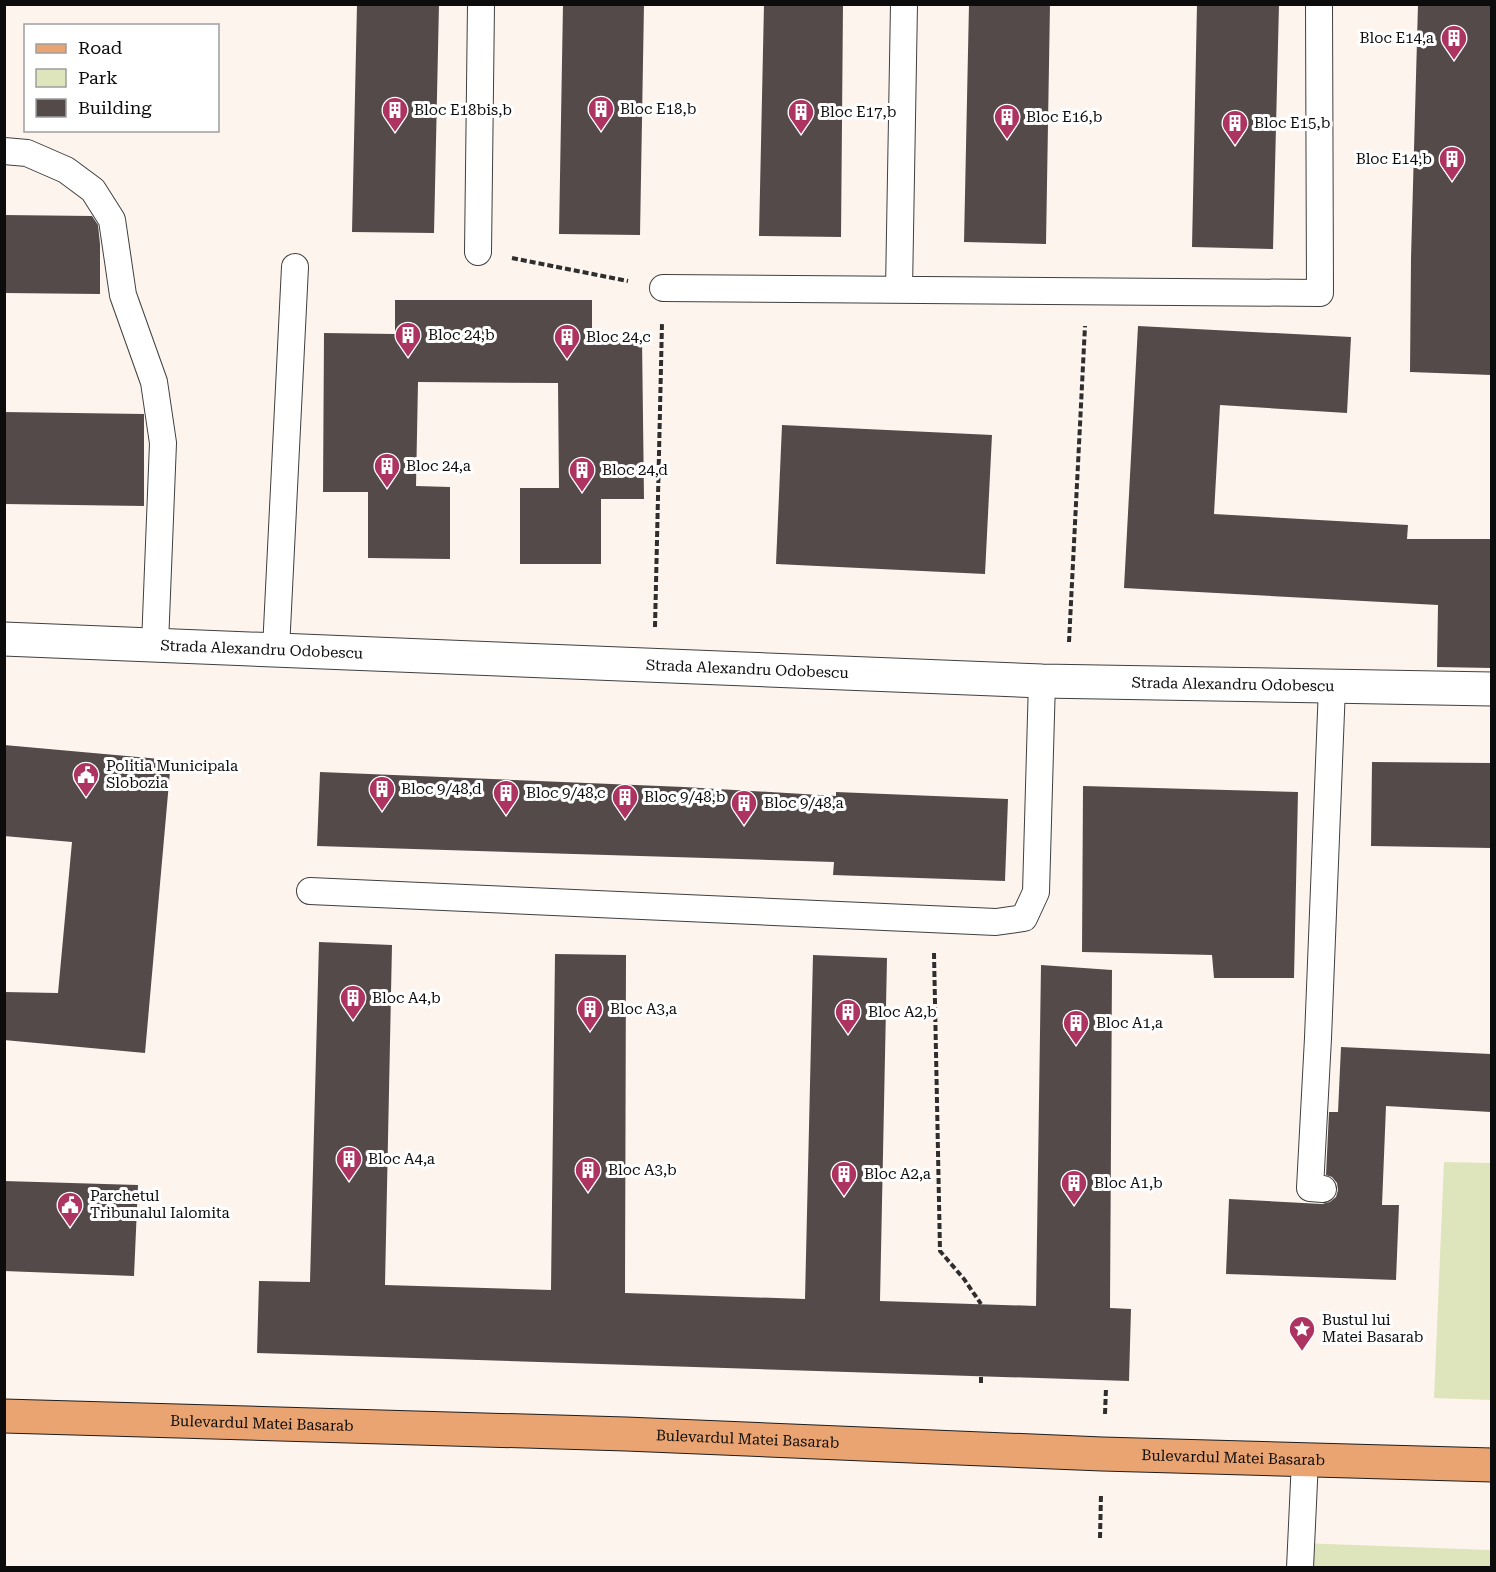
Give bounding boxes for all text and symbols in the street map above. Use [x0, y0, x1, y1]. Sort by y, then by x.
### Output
building icon: Bloc E14,a [1439, 23, 1469, 61]
legend [24, 24, 219, 132]
place label: Bloc E14,a [1360, 29, 1434, 47]
text: Road [78, 37, 123, 58]
text: Park [78, 67, 118, 88]
building icon: Bloc E18,b [586, 94, 616, 132]
building icon: Bloc E18bis,b [380, 95, 410, 133]
text: Building [78, 97, 152, 118]
building icon: Bloc E17,b [786, 97, 816, 135]
place label: Bloc E18,b [620, 100, 696, 118]
place label: Bloc E18bis,b [414, 101, 512, 119]
building icon: Bloc E16,b [992, 102, 1022, 140]
place label: Bloc E17,b [820, 103, 896, 121]
place label: Bloc E16,b [1026, 108, 1102, 126]
building icon: Bloc E15,b [1220, 108, 1250, 146]
place label: Bloc E15,b [1254, 114, 1330, 132]
building icon: Bloc E14,b [1437, 144, 1467, 182]
place label: Bloc E14,b [1356, 150, 1432, 168]
building icon: Bloc 24,b [393, 320, 423, 358]
building icon: Bloc 24,c [552, 322, 582, 360]
place label: Bloc 24,b [428, 326, 495, 344]
place label: Bloc 24,c [586, 328, 651, 346]
building icon: Bloc 24,a [372, 451, 402, 489]
building icon: Bloc 24,d [567, 455, 597, 493]
place label: Bloc 24,a [406, 457, 471, 475]
place label: Bloc 24,d [602, 461, 668, 479]
street label: Strada Alexandru Odobescu [160, 636, 364, 663]
street label: Strada Alexandru Odobescu [646, 656, 850, 682]
street label: Strada Alexandru Odobescu [1131, 674, 1335, 695]
place label: Politia Municipala Slobozia [106, 757, 238, 792]
public building icon: Politia Municipala Slobozia [71, 760, 101, 798]
building icon: Bloc 9/48,d [367, 774, 397, 812]
building icon: Bloc 9/48,c [491, 778, 521, 816]
place label: Bloc 9/48,d [401, 780, 482, 798]
building icon: Bloc 9/48,b [610, 782, 640, 820]
place label: Bloc 9/48,c [526, 784, 605, 802]
place label: Bloc 9/48,b [644, 788, 725, 806]
building icon: Bloc 9/48,a [729, 788, 759, 826]
place label: Bloc 9/48,a [764, 794, 844, 812]
building icon: Bloc A4,b [338, 983, 368, 1021]
place label: Bloc A4,b [372, 989, 441, 1007]
building icon: Bloc A3,a [575, 994, 605, 1032]
building icon: Bloc A2,b [833, 997, 863, 1035]
place label: Bloc A3,a [610, 1000, 677, 1018]
place label: Bloc A2,b [868, 1003, 937, 1021]
building icon: Bloc A1,a [1061, 1008, 1091, 1046]
place label: Bloc A1,a [1096, 1014, 1163, 1032]
building icon: Bloc A4,a [334, 1144, 364, 1182]
place label: Bloc A4,a [368, 1150, 435, 1168]
building icon: Bloc A3,b [573, 1155, 603, 1193]
building icon: Bloc A2,a [829, 1159, 859, 1197]
place label: Bloc A3,b [608, 1161, 677, 1179]
place label: Bloc A2,a [864, 1165, 931, 1183]
building icon: Bloc A1,b [1059, 1168, 1089, 1206]
place label: Bloc A1,b [1094, 1174, 1163, 1192]
place label: Parchetul Tribunalul Ialomita [90, 1187, 230, 1222]
public building icon: Parchetul Tribunalul Ialomita [55, 1190, 85, 1228]
place label: Bustul lui Matei Basarab [1322, 1311, 1423, 1346]
place icon: Bustul lui Matei Basarab [1287, 1314, 1317, 1352]
street label: Bulevardul Matei Basarab [170, 1412, 354, 1435]
street label: Bulevardul Matei Basarab [656, 1426, 840, 1452]
street label: Bulevardul Matei Basarab [1141, 1446, 1325, 1469]

